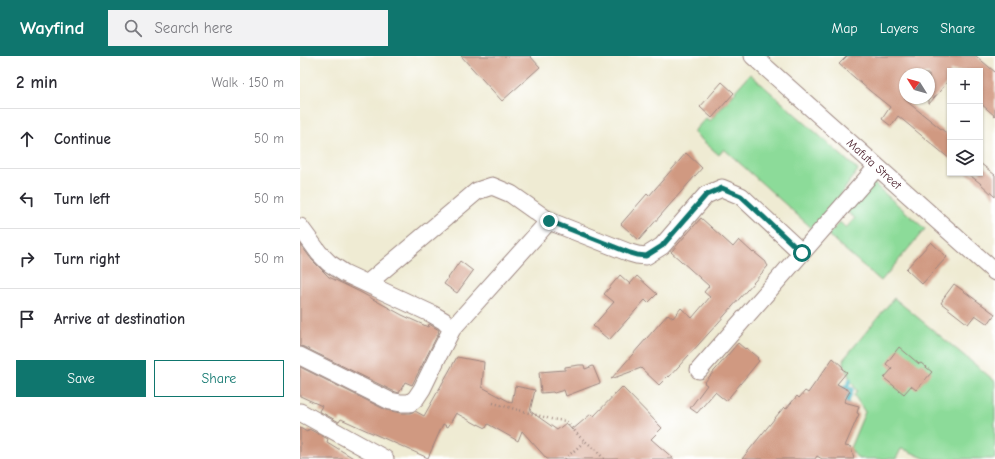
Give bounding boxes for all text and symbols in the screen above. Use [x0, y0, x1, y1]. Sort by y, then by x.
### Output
search box [108, 10, 388, 46]
text: Wayfind [20, 17, 84, 39]
icon: search [122, 17, 144, 39]
text: Search here [154, 19, 233, 37]
text: Map [831, 20, 858, 37]
text: Layers [880, 20, 918, 37]
text: Share [940, 20, 975, 37]
north arrow [899, 68, 935, 104]
map controls [947, 68, 983, 176]
button: + [947, 68, 983, 104]
text: 2 min [16, 73, 57, 92]
text: Walk · 150 m [212, 75, 284, 90]
button: − [947, 104, 983, 140]
icon: ahead [16, 128, 38, 150]
text: Continue [54, 130, 111, 148]
text: 50 m [254, 131, 284, 146]
street label: Mafuta Street [844, 136, 905, 193]
button: layers [947, 140, 983, 176]
icon: left [16, 188, 38, 210]
text: Turn left [54, 190, 110, 208]
text: 50 m [254, 191, 284, 206]
route end [540, 212, 558, 230]
route start [793, 244, 811, 262]
icon: right [16, 248, 38, 270]
text: Turn right [54, 250, 120, 268]
text: 50 m [254, 251, 284, 266]
icon: arrive [16, 308, 38, 330]
text: Arrive at destination [54, 310, 185, 328]
button: Save [16, 360, 146, 397]
button: Share [154, 360, 284, 397]

